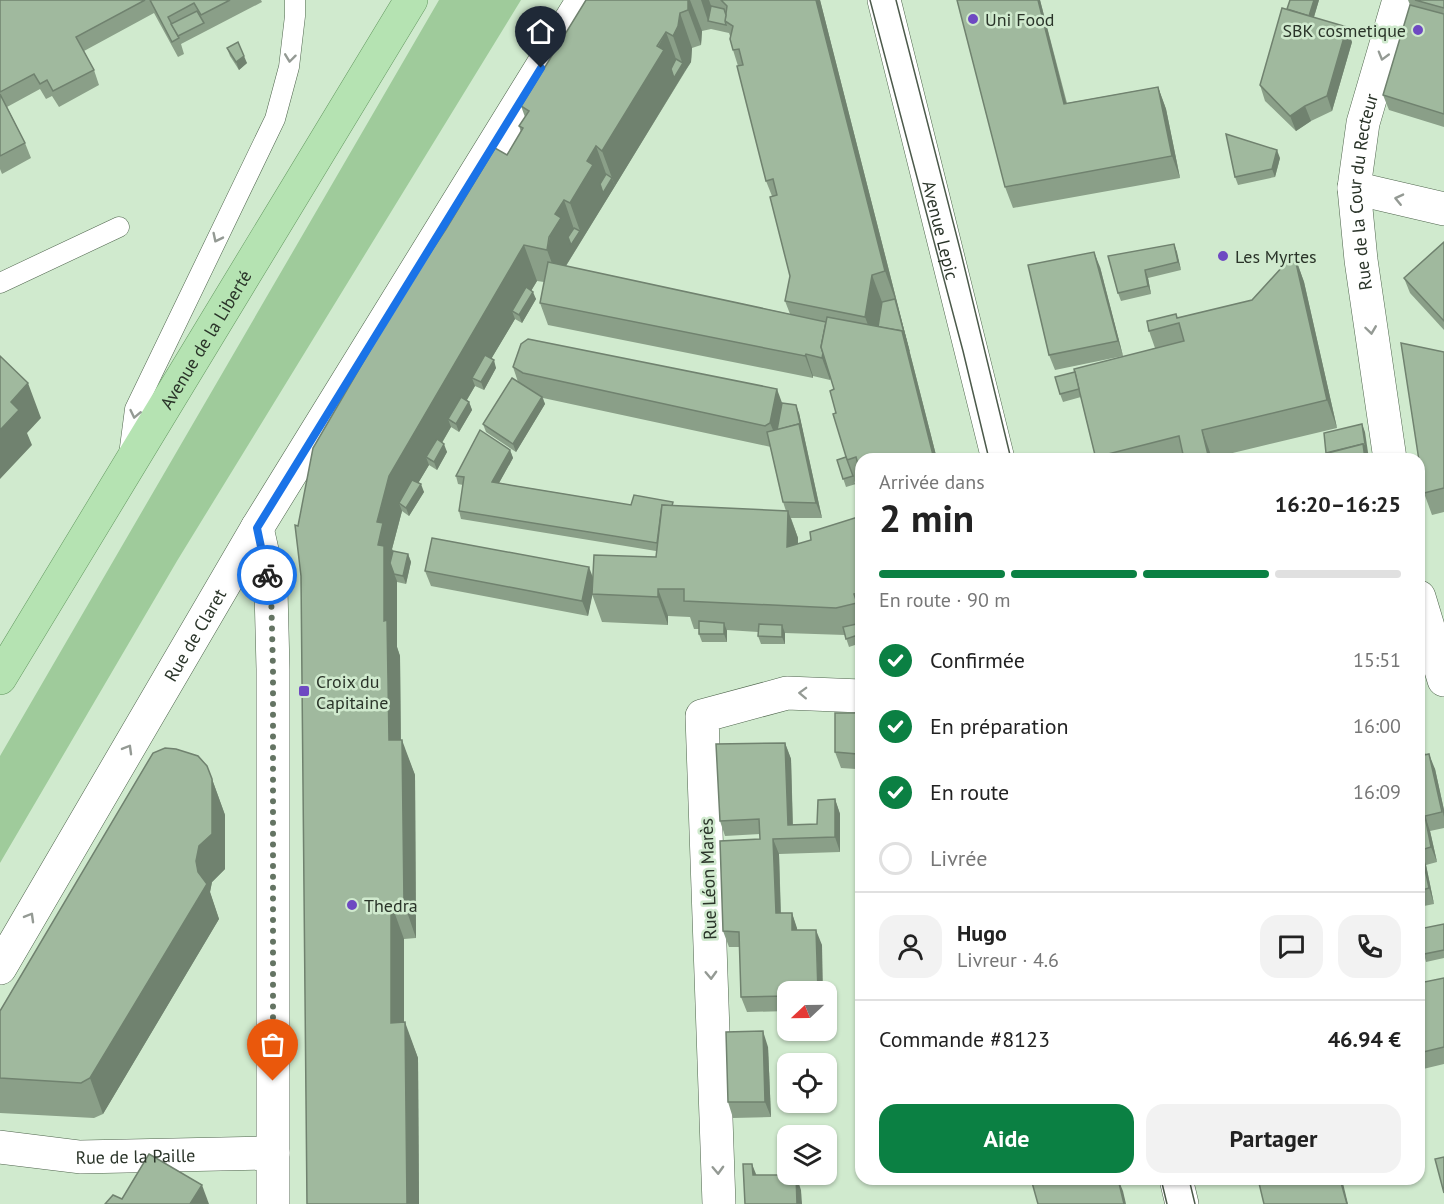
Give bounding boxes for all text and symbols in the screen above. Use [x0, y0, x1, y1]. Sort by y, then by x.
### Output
pin [515, 6, 566, 68]
place label: Uni Food [985, 8, 1055, 31]
marker: Uni Food [966, 12, 980, 26]
icon: home [524, 15, 557, 48]
place label: SBK cosmetique [1283, 19, 1406, 42]
marker: SBK cosmetique [1411, 23, 1425, 37]
one-way arrow [1378, 50, 1390, 61]
one-way arrow [284, 54, 297, 63]
street label: Rue de la Cour du Recteur [1342, 91, 1383, 292]
street label: Avenue Lepic [918, 178, 964, 282]
one-way arrow [1394, 193, 1404, 206]
one-way arrow [213, 232, 225, 243]
place label: Les Myrtes [1235, 245, 1317, 268]
marker: Les Myrtes [1216, 249, 1230, 263]
street label: Avenue de la Liberté [154, 266, 256, 413]
one-way arrow [1365, 325, 1377, 334]
one-way arrow [129, 409, 142, 419]
text: Arrivée dans [879, 469, 985, 495]
text: 16:20–16:25 [1275, 490, 1401, 518]
text: 2 min [879, 492, 974, 543]
courier [237, 545, 297, 605]
icon: bike [251, 559, 284, 592]
street label: Rue de Claret [159, 584, 231, 685]
text: En route · 90 m [879, 587, 1010, 613]
icon: check [879, 644, 912, 677]
text: Confirmée [930, 646, 1025, 674]
text: 15:51 [1353, 647, 1401, 673]
place label: Croix du Capitaine [316, 670, 388, 714]
marker: Croix du Capitaine [297, 684, 311, 698]
one-way arrow [798, 687, 807, 700]
icon: check [879, 710, 912, 743]
text: En préparation [930, 712, 1069, 740]
text: 16:00 [1353, 713, 1401, 739]
one-way arrow [121, 745, 133, 755]
icon: check [879, 776, 912, 809]
text: En route [930, 778, 1009, 806]
text: 16:09 [1353, 779, 1401, 805]
street label: Rue Léon Marès [694, 818, 722, 940]
text: Livrée [930, 844, 987, 872]
place label: Thedra [364, 894, 418, 917]
marker: Thedra [345, 898, 359, 912]
one-way arrow [22, 913, 34, 923]
button: person [879, 915, 942, 978]
button: chat [1260, 915, 1323, 978]
button: phone [1338, 915, 1401, 978]
text: Hugo [957, 919, 1007, 947]
text: Livreur · 4.6 [957, 947, 1059, 973]
one-way arrow [705, 971, 717, 980]
north arrow [777, 981, 837, 1041]
map controls [777, 981, 837, 1185]
pin [247, 1019, 298, 1081]
text: Commande #8123 [879, 1025, 1050, 1053]
text: 46.94 € [1328, 1025, 1401, 1053]
icon: bag [256, 1028, 289, 1061]
button: locate [777, 1053, 837, 1113]
button: Aide [879, 1104, 1134, 1173]
button: Partager [1146, 1104, 1401, 1173]
button: layers [777, 1125, 837, 1185]
street label: Rue de la Paille [75, 1143, 195, 1169]
one-way arrow [712, 1165, 724, 1174]

